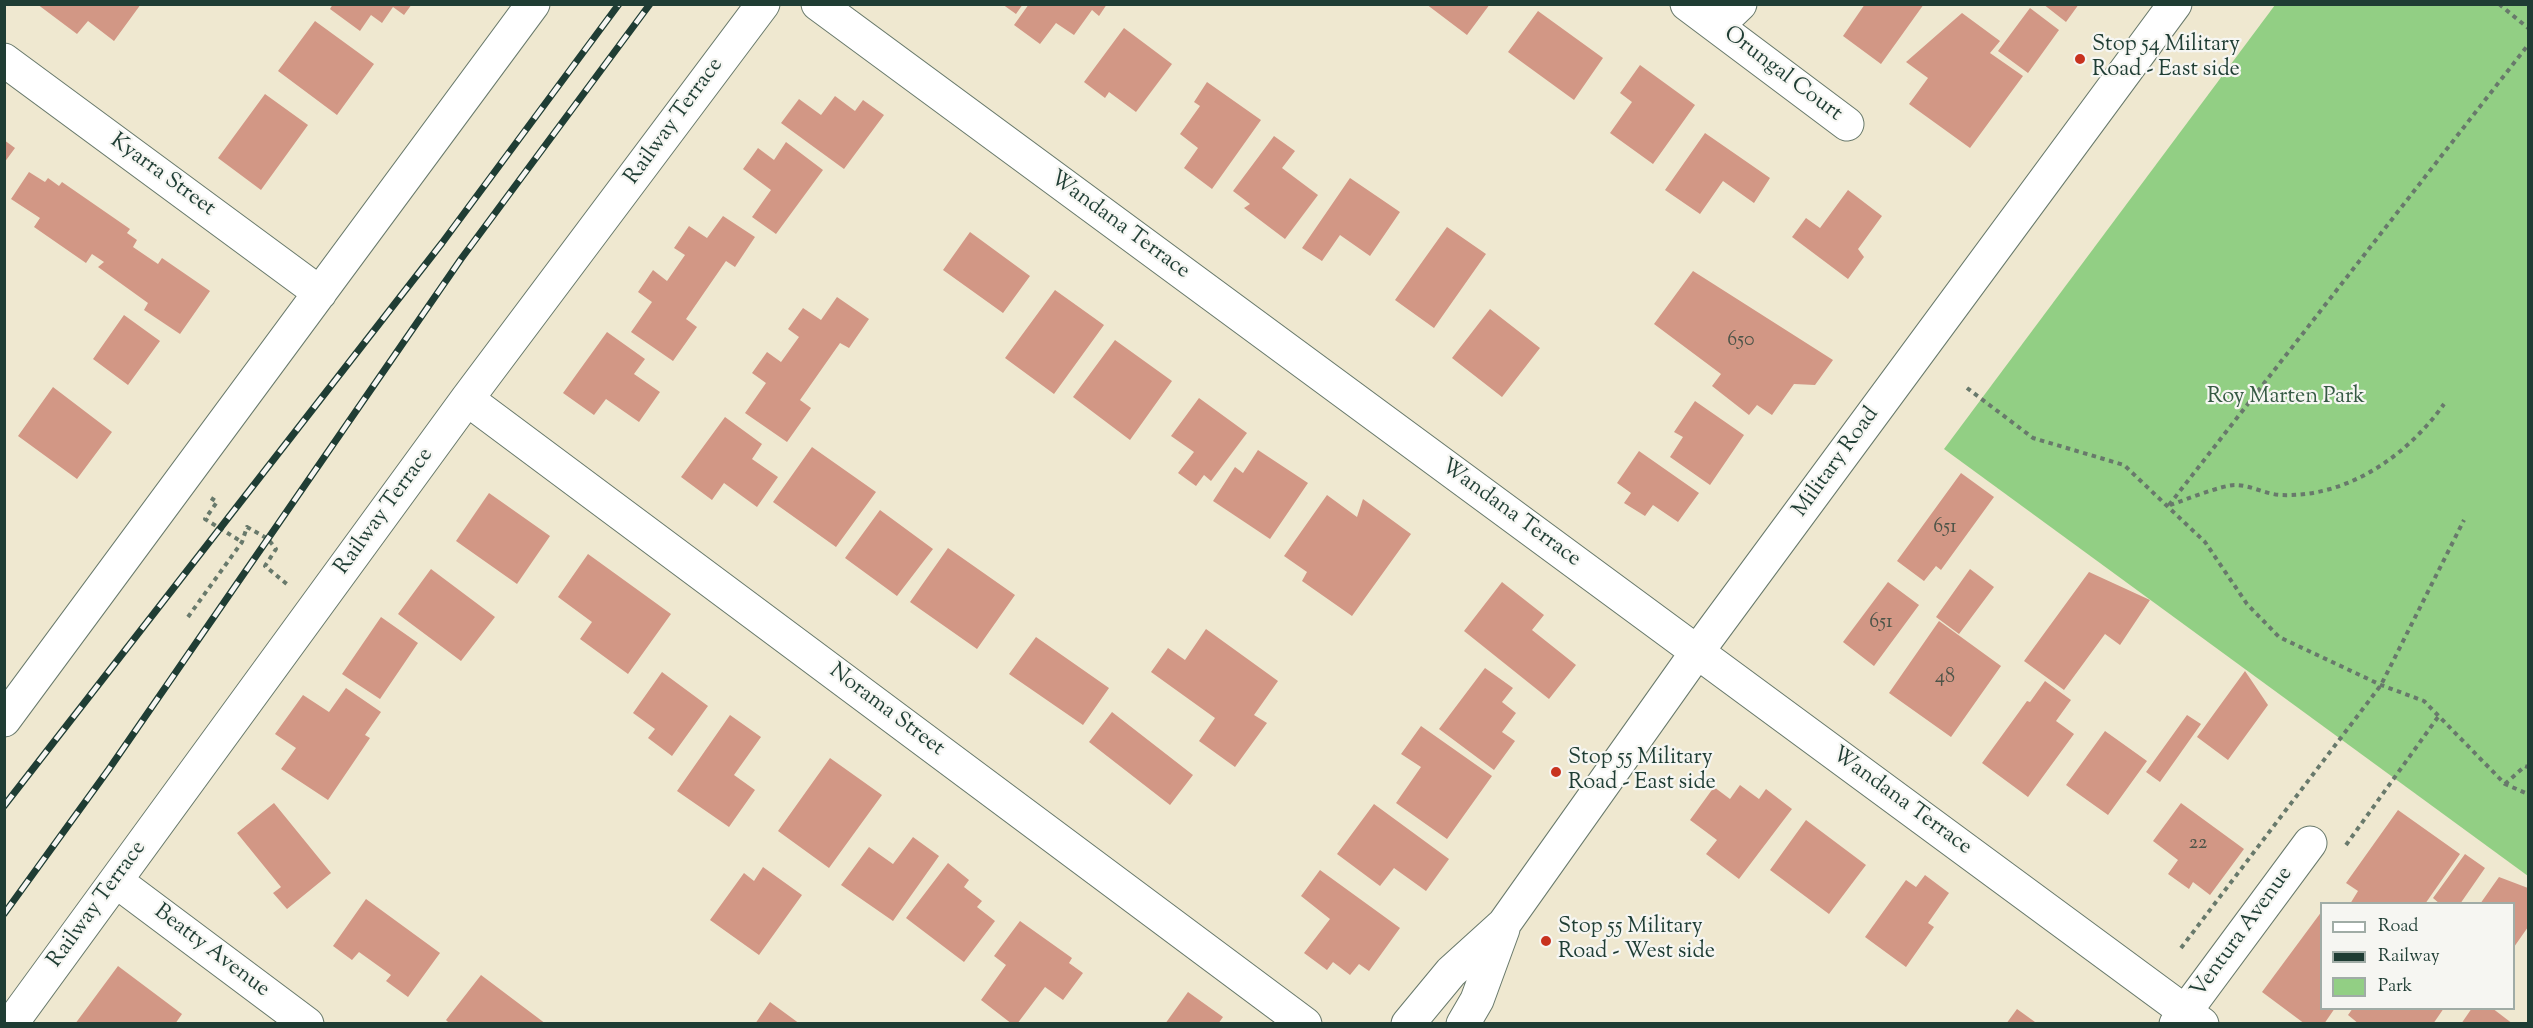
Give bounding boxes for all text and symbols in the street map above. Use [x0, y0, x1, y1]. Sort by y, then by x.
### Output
street label: Orungal Court [1717, 22, 1847, 128]
place label: Stop 54 Military Road - East side [2092, 33, 2240, 84]
marker: Stop 54 Military Road - East side [2073, 52, 2087, 66]
street label: Railway Terrace [620, 53, 730, 191]
street label: Kyarra Street [104, 129, 220, 223]
street label: Wandana Terrace [1044, 166, 1194, 286]
house number: 650 [1727, 330, 1755, 354]
park label: Roy Marten Park [2207, 385, 2365, 411]
street label: Military Road [1788, 403, 1886, 523]
street label: Railway Terrace [330, 443, 440, 581]
street label: Wandana Terrace [1435, 454, 1585, 574]
house number: 651 [1933, 517, 1957, 541]
house number: 651 [1869, 612, 1893, 636]
street label: Norama Street [823, 659, 949, 763]
house number: 48 [1935, 667, 1955, 691]
street label: Wandana Terrace [1826, 742, 1976, 862]
place label: Stop 55 Military Road - East side [1568, 746, 1716, 798]
marker: Stop 55 Military Road - East side [1549, 765, 1563, 779]
house number: 22 [2189, 833, 2207, 857]
street label: Railway Terrace [43, 836, 153, 974]
street label: Ventura Avenue [2187, 862, 2299, 1004]
street label: Beatty Avenue [148, 900, 274, 1004]
legend [2320, 902, 2515, 1010]
text: Road [2378, 914, 2418, 940]
place label: Stop 55 Military Road - West side [1558, 915, 1715, 966]
marker: Stop 55 Military Road - West side [1539, 934, 1553, 948]
text: Railway [2378, 944, 2440, 970]
text: Park [2378, 974, 2412, 1000]

